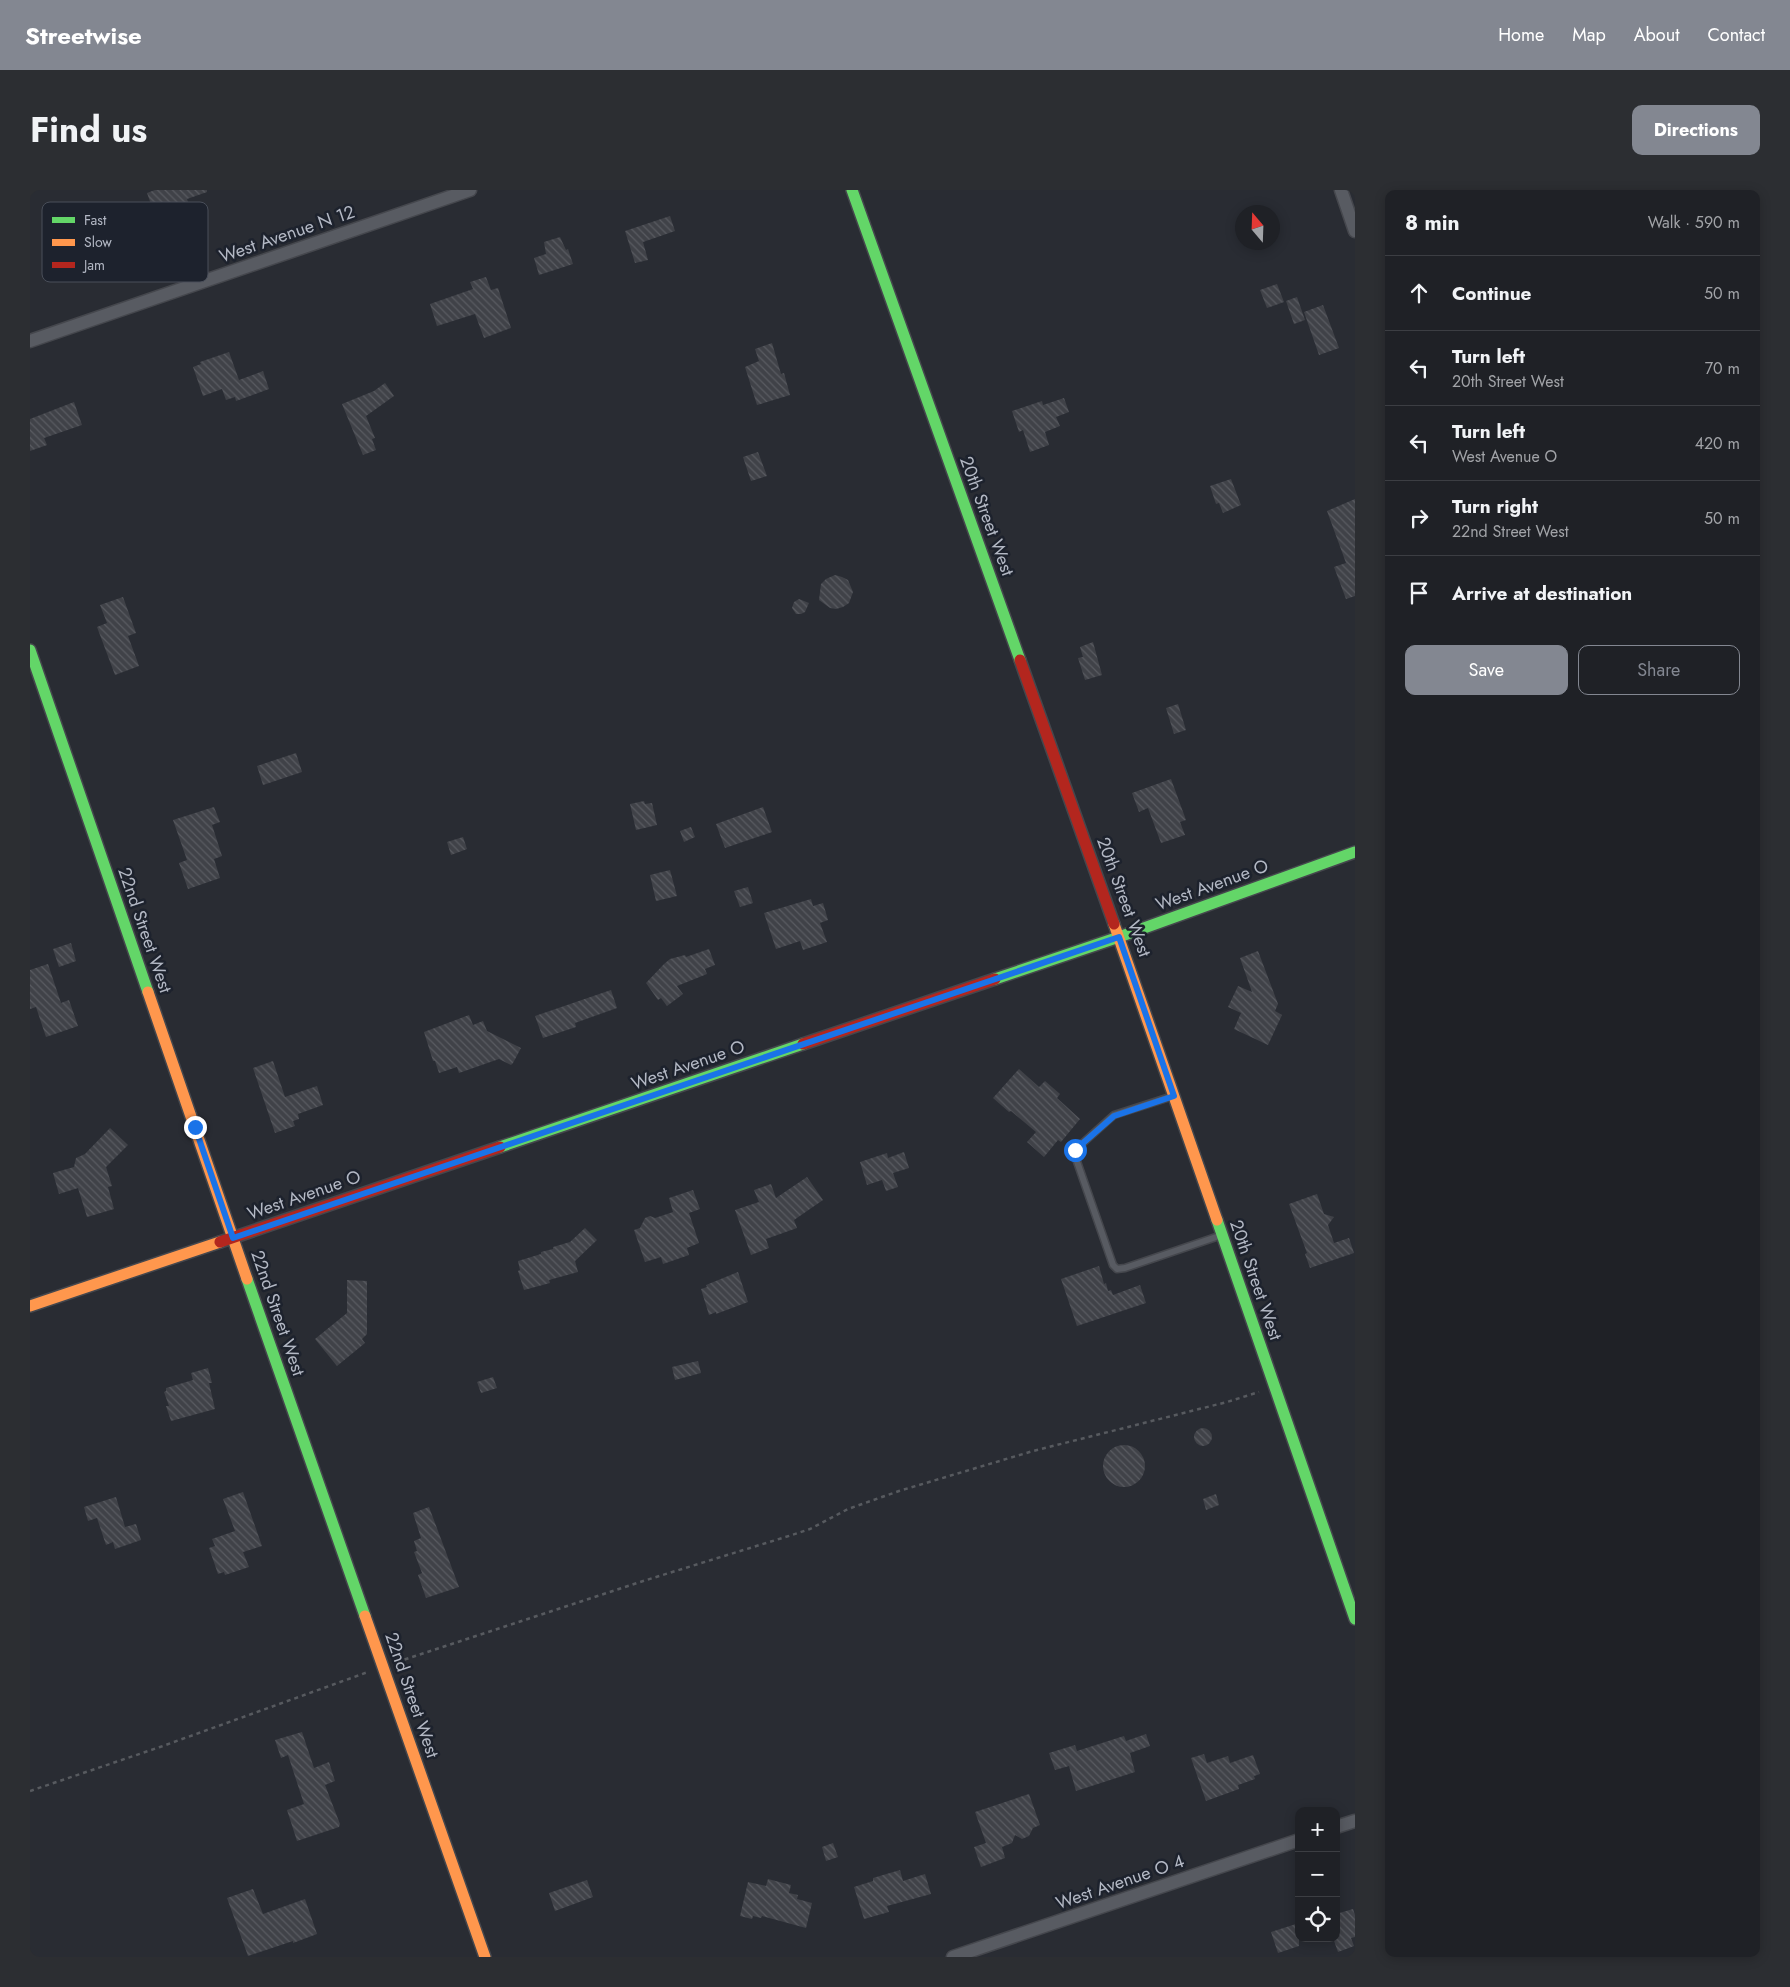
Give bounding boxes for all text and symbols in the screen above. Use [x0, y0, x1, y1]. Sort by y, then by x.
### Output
text: Streetwise [25, 18, 142, 53]
text: Home [1498, 22, 1544, 48]
text: Map [1572, 22, 1606, 48]
text: About [1634, 22, 1679, 48]
text: Contact [1707, 22, 1765, 48]
text: Find us [30, 105, 147, 155]
button: Directions [1632, 105, 1760, 155]
street label: West Avenue N 12 [216, 199, 358, 269]
legend [42, 202, 208, 282]
north arrow [1235, 205, 1280, 250]
text: 8 min [1405, 208, 1460, 238]
text: Fast [84, 210, 107, 230]
text: Walk · 590 m [1648, 211, 1740, 234]
text: Slow [84, 232, 112, 252]
text: Jam [82, 255, 105, 275]
icon: ahead [1405, 279, 1433, 307]
text: Continue [1452, 280, 1531, 307]
text: 50 m [1704, 282, 1740, 305]
text: Turn left [1452, 343, 1525, 370]
icon: left [1405, 354, 1433, 382]
text: 70 m [1705, 357, 1740, 380]
text: 20th Street West [1452, 370, 1564, 393]
text: Turn left [1452, 418, 1525, 445]
icon: left [1405, 429, 1433, 457]
text: 420 m [1695, 432, 1740, 455]
text: West Avenue O [1452, 445, 1557, 468]
street label: 20th Street West [953, 452, 1021, 580]
text: Turn right [1452, 493, 1538, 520]
icon: right [1405, 504, 1433, 532]
text: 50 m [1704, 507, 1740, 530]
text: 22nd Street West [1452, 520, 1569, 543]
icon: arrive [1405, 579, 1433, 607]
text: Arrive at destination [1452, 580, 1632, 607]
button: Save [1405, 645, 1568, 695]
button: Share [1578, 645, 1740, 695]
street label: 20th Street West [1090, 833, 1158, 961]
street label: West Avenue O [1152, 853, 1272, 917]
street label: 22nd Street West [111, 864, 179, 997]
street label: West Avenue O [628, 1033, 748, 1097]
route end [184, 1116, 207, 1139]
route start [1064, 1139, 1087, 1162]
street label: West Avenue O [244, 1163, 364, 1227]
street label: 20th Street West [1223, 1216, 1289, 1344]
street label: 22nd Street West [244, 1247, 312, 1380]
street label: 22nd Street West [378, 1629, 446, 1762]
map controls [1295, 1807, 1340, 1942]
button: + [1295, 1807, 1340, 1852]
street label: West Avenue O 4 [1052, 1848, 1188, 1916]
button: − [1295, 1852, 1340, 1897]
button: locate [1295, 1897, 1340, 1942]

